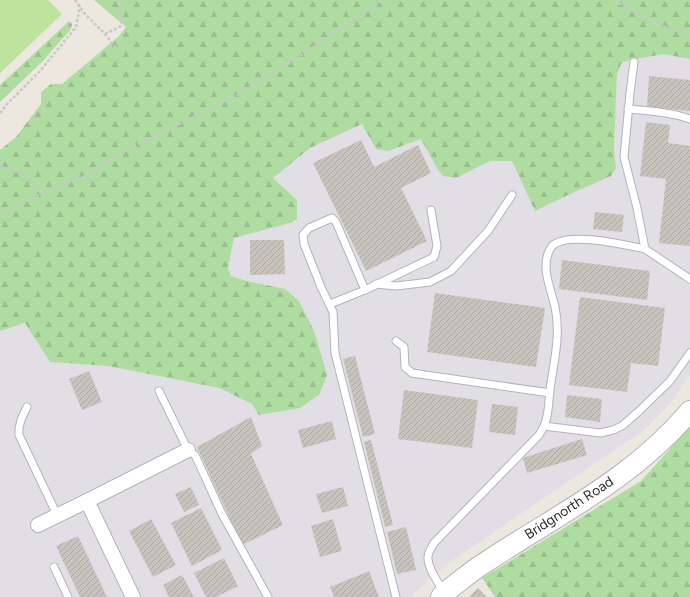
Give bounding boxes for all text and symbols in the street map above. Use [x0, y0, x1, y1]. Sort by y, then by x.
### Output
street label: Bridgnorth Road [521, 473, 617, 543]

